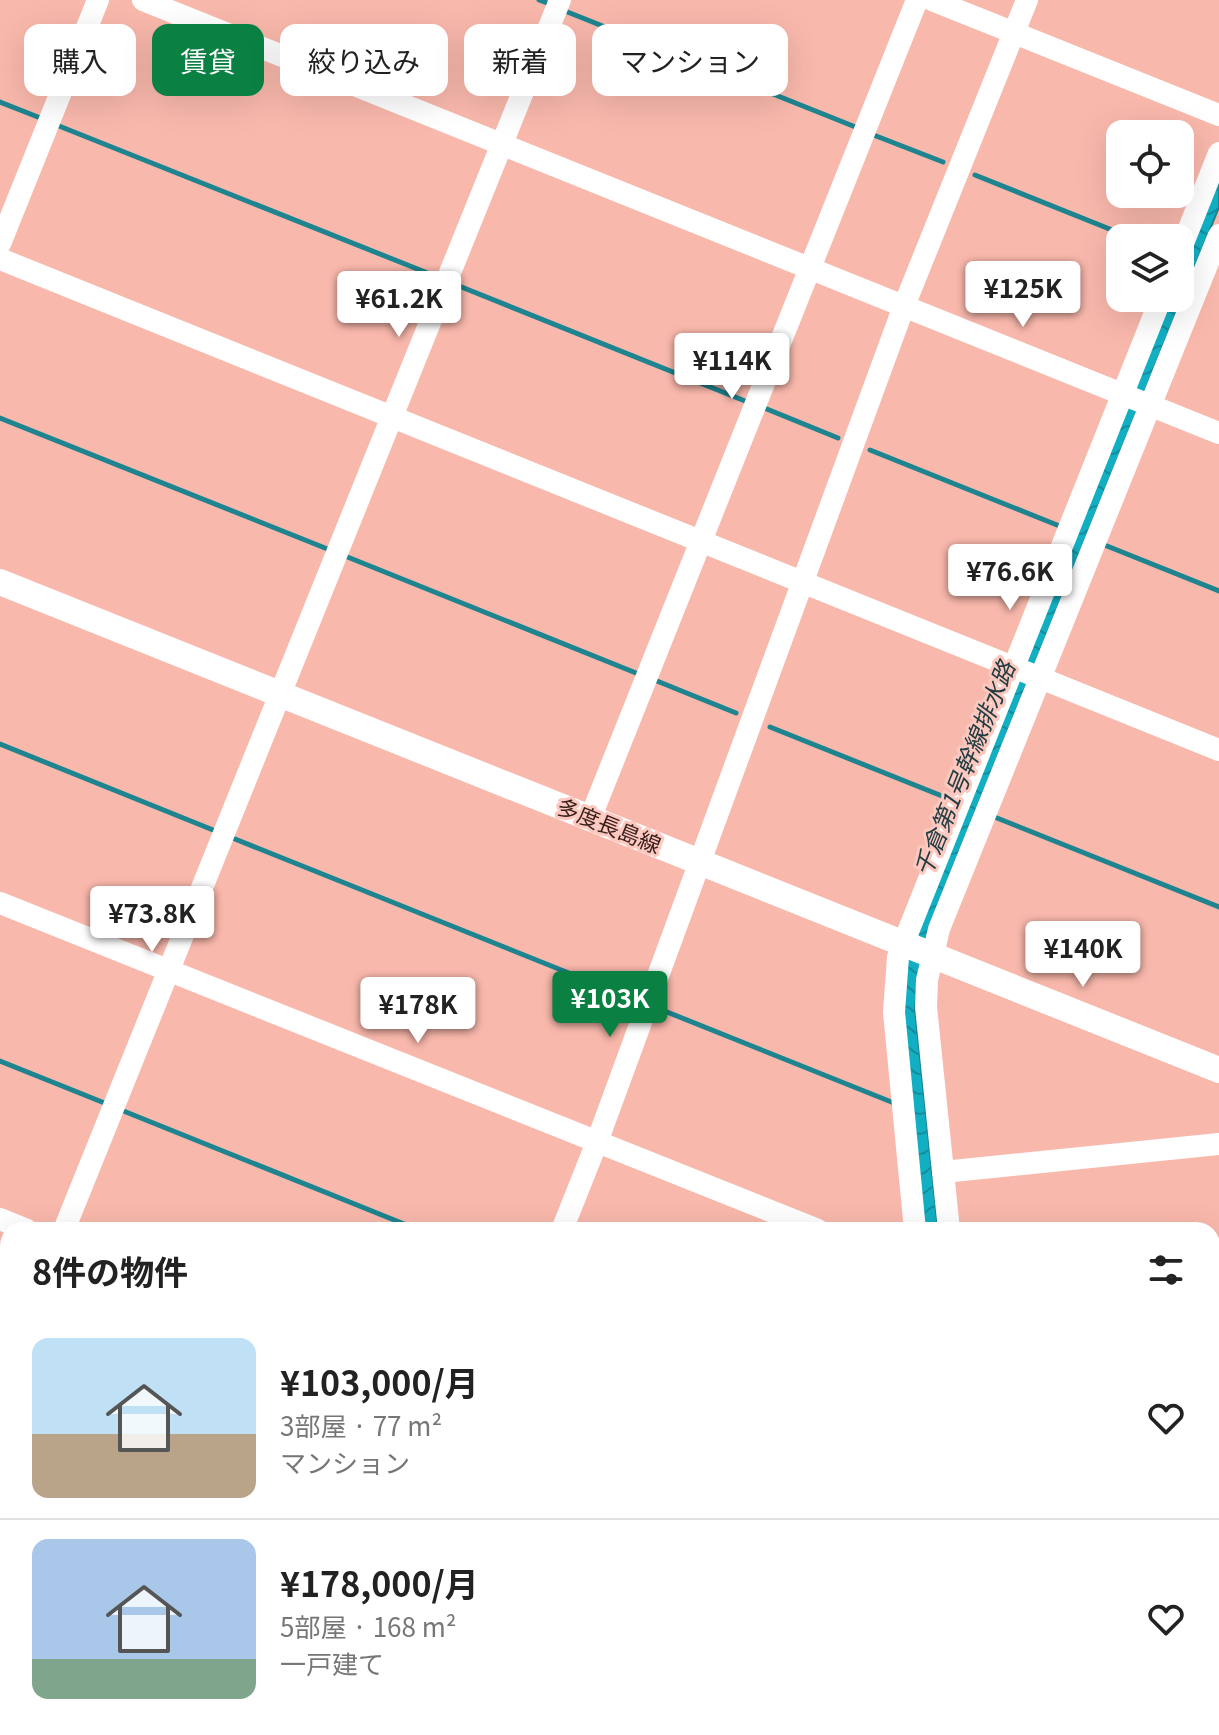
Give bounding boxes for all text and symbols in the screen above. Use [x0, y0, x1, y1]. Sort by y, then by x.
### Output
chip: 購入 [24, 24, 136, 96]
chip: 賃貸 [152, 24, 264, 96]
chip: 絞り込み [280, 24, 448, 96]
chip: 新着 [464, 24, 576, 96]
chip: マンション [592, 24, 788, 96]
map controls [1106, 120, 1194, 312]
button: locate [1106, 120, 1194, 208]
button: layers [1106, 224, 1194, 312]
pin: ¥125K [967, 261, 1079, 329]
text: ¥125K [983, 268, 1063, 305]
pin: ¥61.2K [334, 271, 464, 339]
text: ¥61.2K [355, 278, 443, 315]
pin: ¥114K [676, 333, 788, 401]
text: ¥114K [692, 340, 772, 377]
pin: ¥76.6K [945, 544, 1075, 612]
text: ¥76.6K [966, 551, 1054, 588]
water label: 千倉第1号幹線排水路 [904, 653, 1023, 881]
street label: 多度長島線 [553, 789, 667, 860]
pin: ¥73.8K [87, 886, 217, 954]
text: ¥73.8K [108, 893, 196, 930]
pin: ¥140K [1027, 921, 1139, 989]
text: ¥140K [1043, 928, 1123, 965]
pin: ¥103K [554, 971, 666, 1039]
pin: ¥178K [362, 977, 474, 1045]
text: ¥103K [570, 978, 650, 1015]
text: ¥178K [378, 984, 458, 1021]
text: 8件の物件 [32, 1246, 188, 1295]
icon: filters [1144, 1248, 1188, 1292]
text: ¥103,000/月 [280, 1357, 479, 1406]
icon: home [96, 1370, 192, 1466]
icon: heart [1144, 1396, 1188, 1440]
text: 3部屋 · 77 m² [280, 1406, 442, 1443]
text: マンション [280, 1443, 410, 1480]
text: ¥178,000/月 [280, 1558, 479, 1607]
icon: home [96, 1571, 192, 1667]
icon: heart [1144, 1597, 1188, 1641]
text: 5部屋 · 168 m² [280, 1607, 457, 1644]
text: 一戸建て [280, 1644, 384, 1681]

